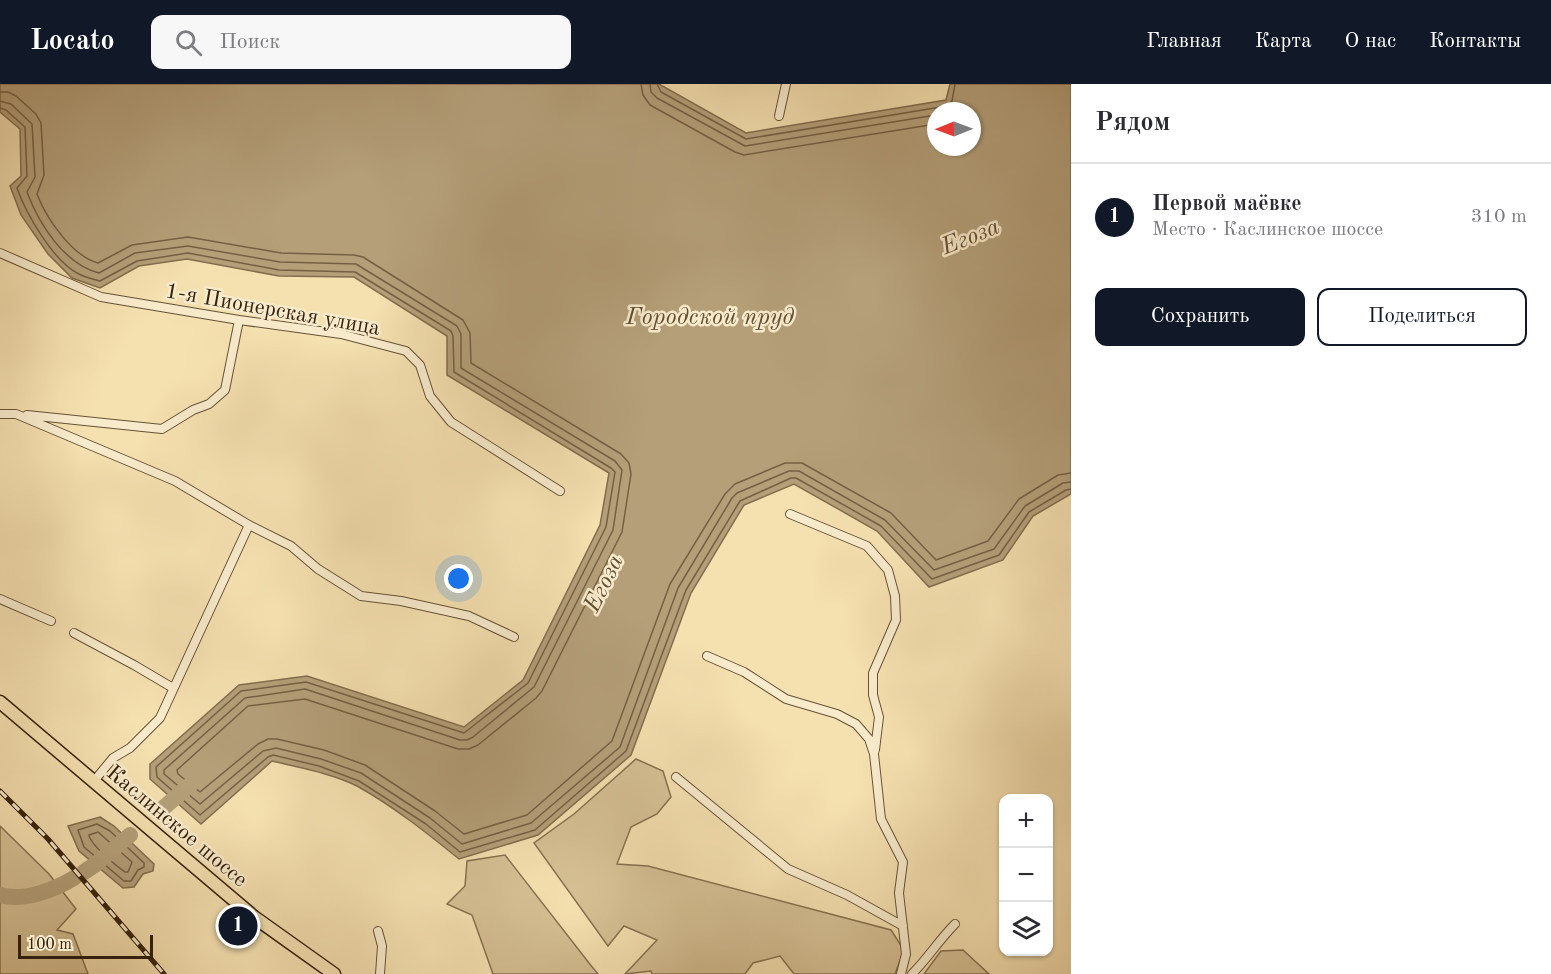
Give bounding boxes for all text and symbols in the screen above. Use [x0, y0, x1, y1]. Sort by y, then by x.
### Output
search box [151, 15, 571, 69]
icon: search [172, 26, 205, 59]
text: Locato [30, 28, 115, 56]
text: Поиск [220, 31, 280, 53]
text: Главная [1146, 31, 1222, 52]
text: Карта [1255, 31, 1312, 52]
text: О нас [1345, 31, 1396, 52]
text: Контакты [1429, 31, 1521, 52]
north arrow [927, 102, 981, 156]
text: Рядом [1095, 110, 1170, 136]
text: Первой маёвке [1152, 193, 1302, 215]
text: 1 [1109, 207, 1120, 227]
text: 310 m [1471, 207, 1527, 227]
water label: Егоза [937, 215, 1004, 261]
text: Место · Каслинское шоссе [1152, 220, 1383, 240]
street label: 1-я Пионерская улица [164, 280, 382, 340]
button: Сохранить [1095, 288, 1305, 346]
button: Поделиться [1317, 288, 1527, 346]
water label: Городской пруд [625, 306, 794, 330]
water label: Егоза [580, 551, 629, 617]
your location [444, 564, 473, 593]
street label: Каслинское шоссе [102, 761, 251, 892]
map controls [999, 794, 1053, 956]
button: + [999, 794, 1053, 848]
button: − [999, 848, 1053, 902]
button: layers [999, 902, 1053, 956]
pin: 1 [218, 904, 258, 948]
scale bar [18, 932, 153, 960]
text: 100 m [27, 937, 72, 953]

